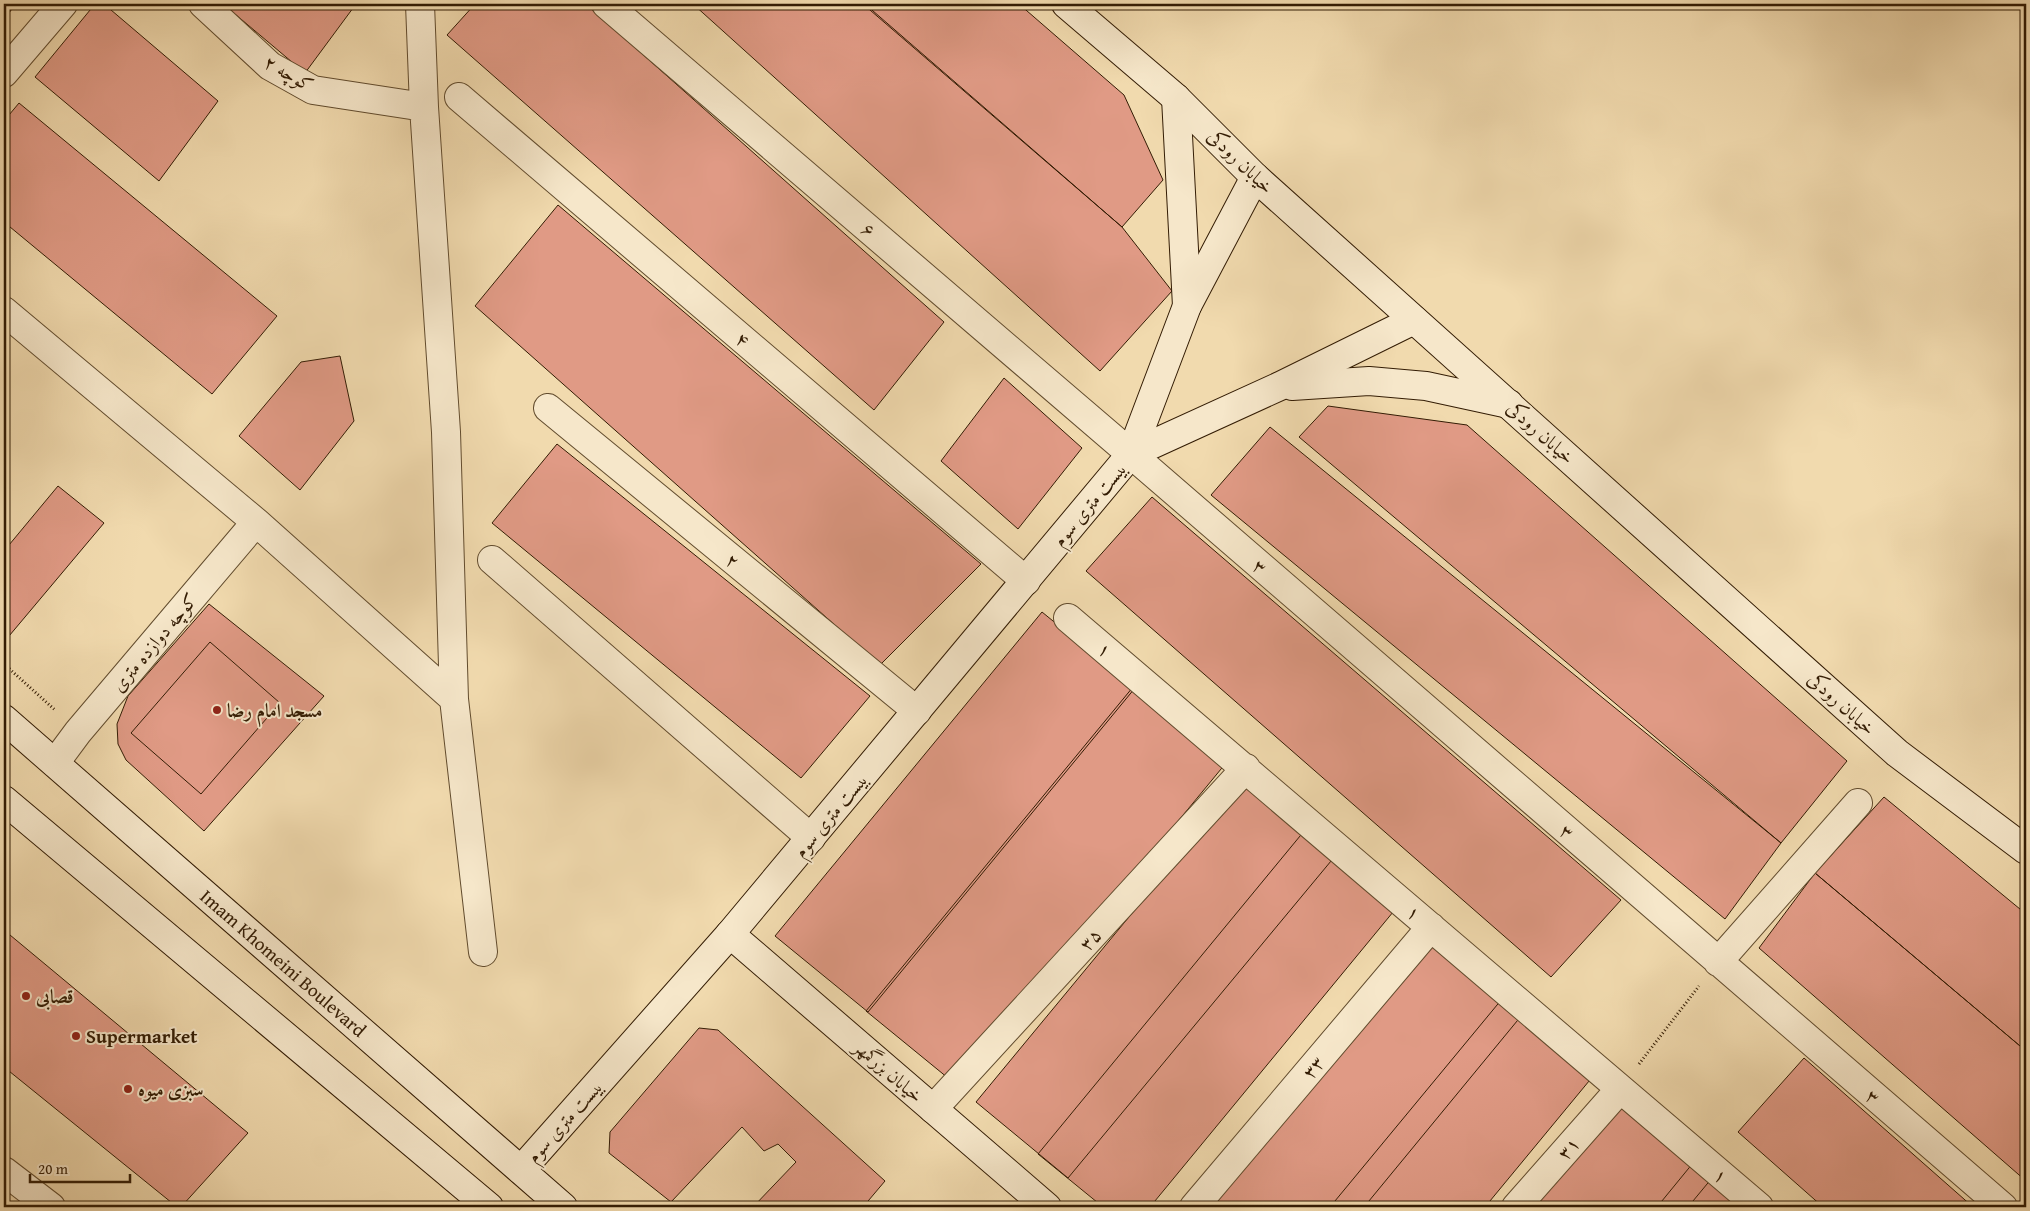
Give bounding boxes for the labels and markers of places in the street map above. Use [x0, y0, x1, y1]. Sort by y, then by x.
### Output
place label: مسجد امام رضا [227, 696, 322, 728]
marker: مسجد امام رضا [211, 704, 223, 716]
place label: قصابی [35, 982, 74, 1010]
marker: قصابی [20, 990, 32, 1002]
place label: Supermarket [86, 1022, 198, 1050]
marker: Supermarket [70, 1030, 82, 1042]
place label: سبزی میوه [138, 1075, 204, 1103]
marker: سبزی میوه [122, 1083, 134, 1095]

